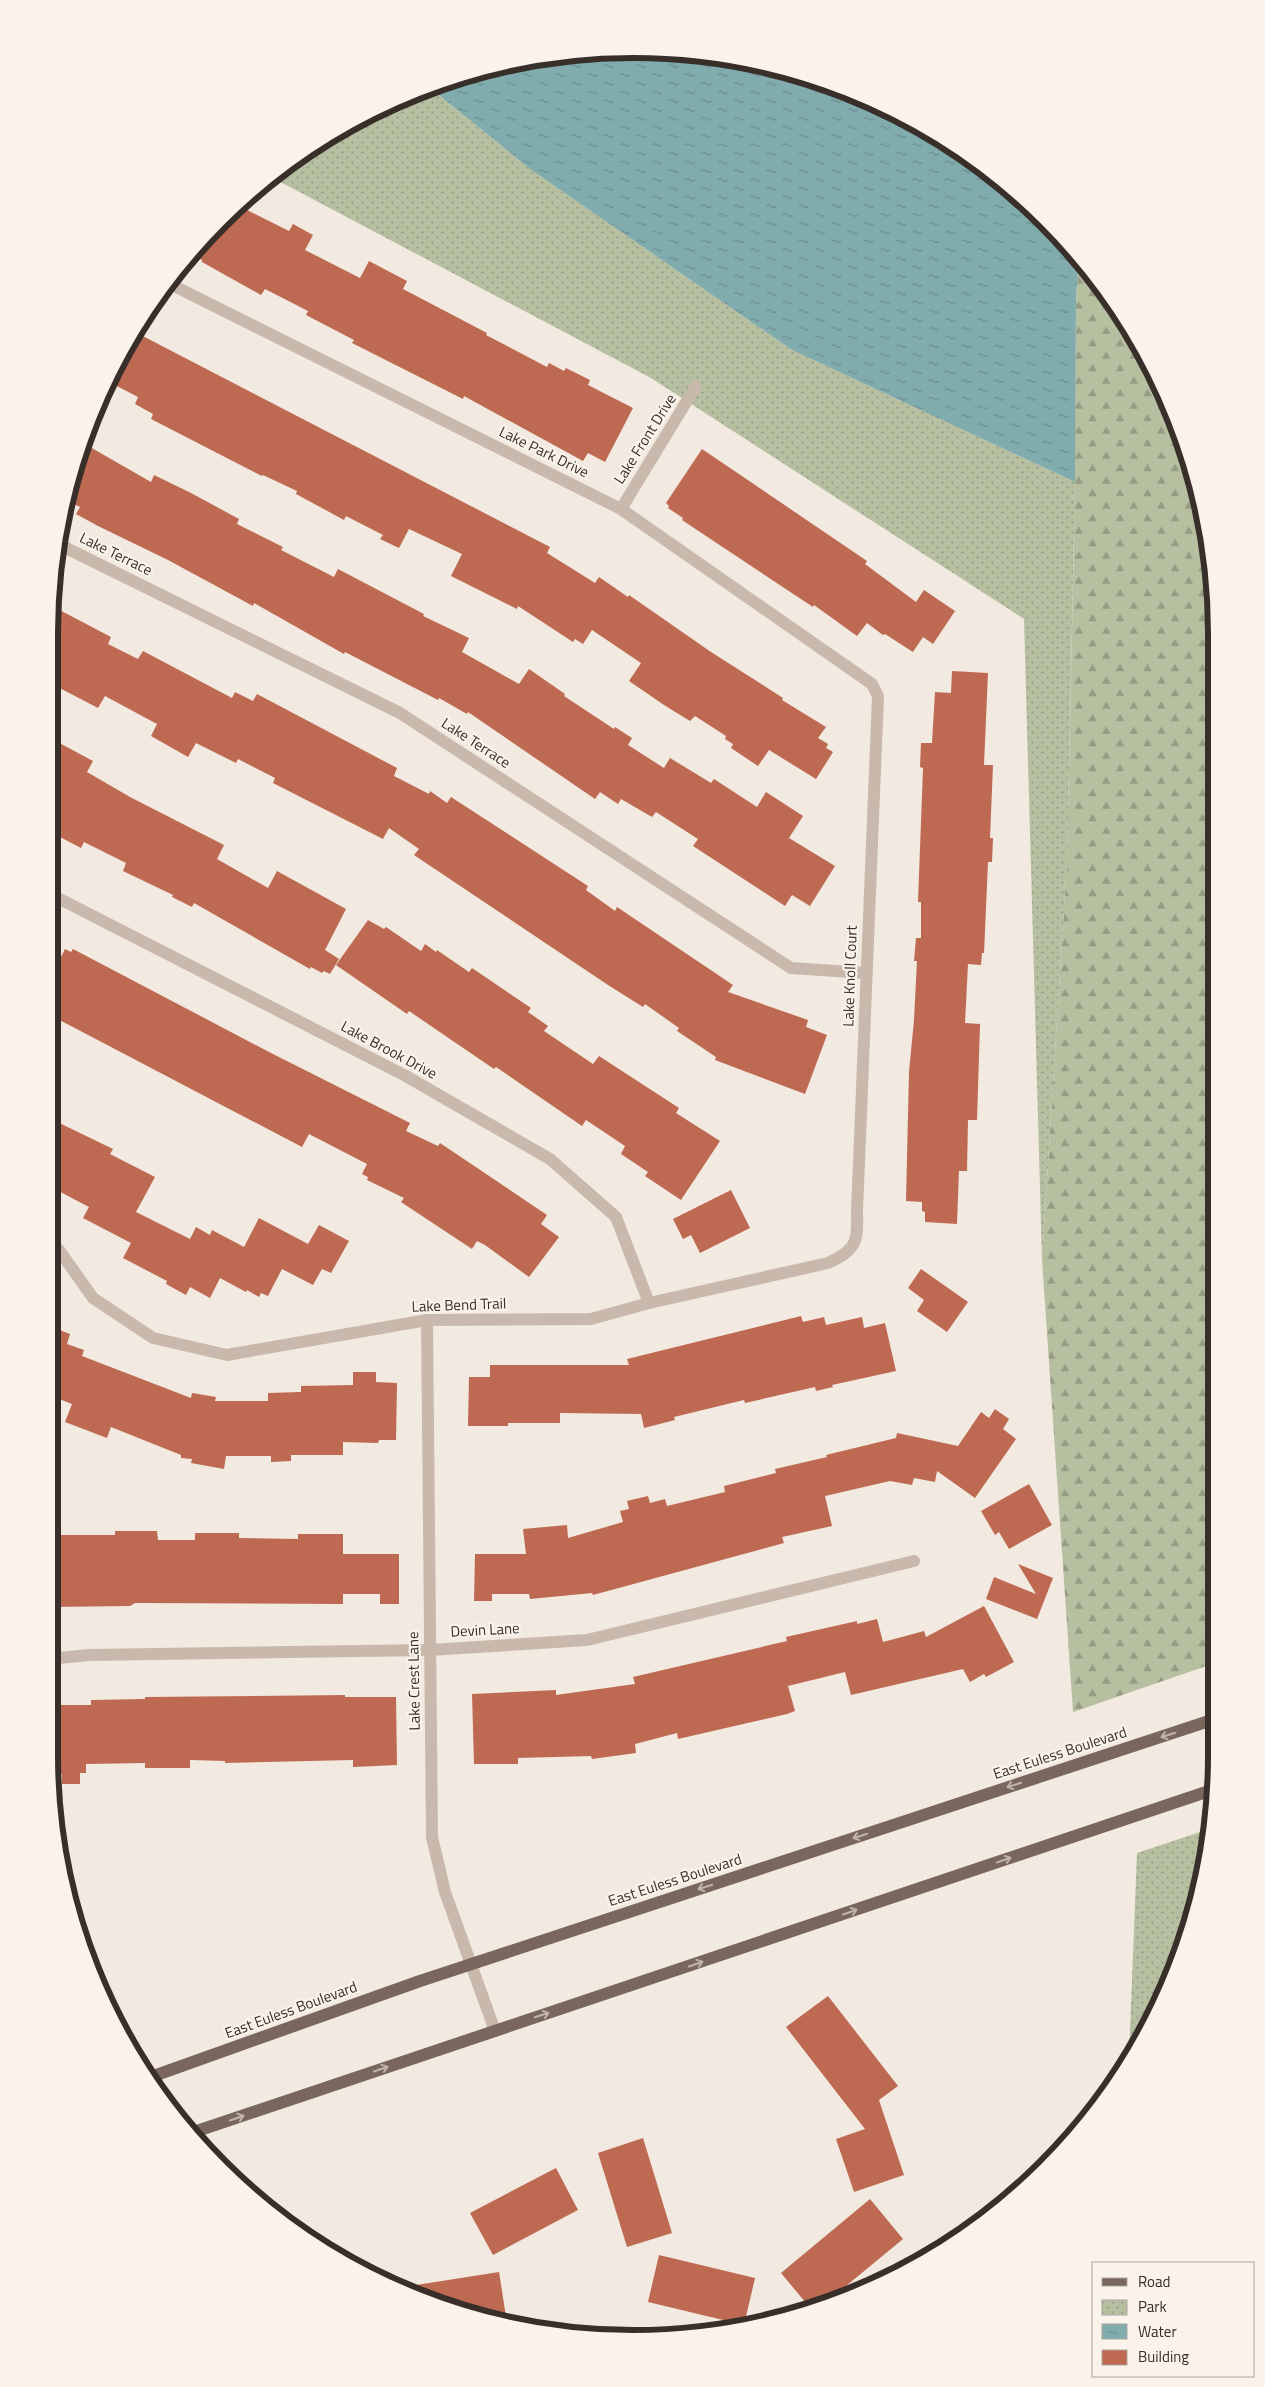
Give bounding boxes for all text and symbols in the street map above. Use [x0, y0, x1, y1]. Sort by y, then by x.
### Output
street label: Lake Front Drive [608, 389, 681, 488]
street label: Lake Park Drive [495, 420, 593, 483]
street label: Lake Terrace [76, 526, 157, 581]
street label: Lake Terrace [437, 712, 515, 774]
street label: Lake Knoll Court [836, 924, 863, 1027]
street label: Lake Brook Drive [337, 1015, 441, 1085]
street label: Lake Bend Trail [411, 1291, 507, 1318]
street label: Devin Lane [450, 1616, 520, 1643]
street label: Lake Crest Lane [401, 1631, 426, 1731]
street label: East Euless Boulevard [990, 1720, 1130, 1785]
one-way arrow [1161, 1730, 1177, 1740]
one-way arrow [1006, 1781, 1022, 1791]
one-way arrow [852, 1832, 868, 1842]
street label: East Euless Boulevard [605, 1847, 745, 1912]
one-way arrow [995, 1855, 1011, 1864]
one-way arrow [698, 1883, 714, 1892]
one-way arrow [841, 1907, 857, 1916]
one-way arrow [687, 1958, 703, 1968]
street label: East Euless Boulevard [221, 1975, 360, 2044]
one-way arrow [533, 2010, 549, 2020]
one-way arrow [373, 2064, 388, 2073]
one-way arrow [229, 2112, 245, 2122]
legend [1092, 2262, 1255, 2377]
text: Road [1138, 2270, 1170, 2293]
text: Park [1138, 2295, 1167, 2318]
text: Water [1138, 2320, 1177, 2343]
text: Building [1138, 2345, 1189, 2368]

